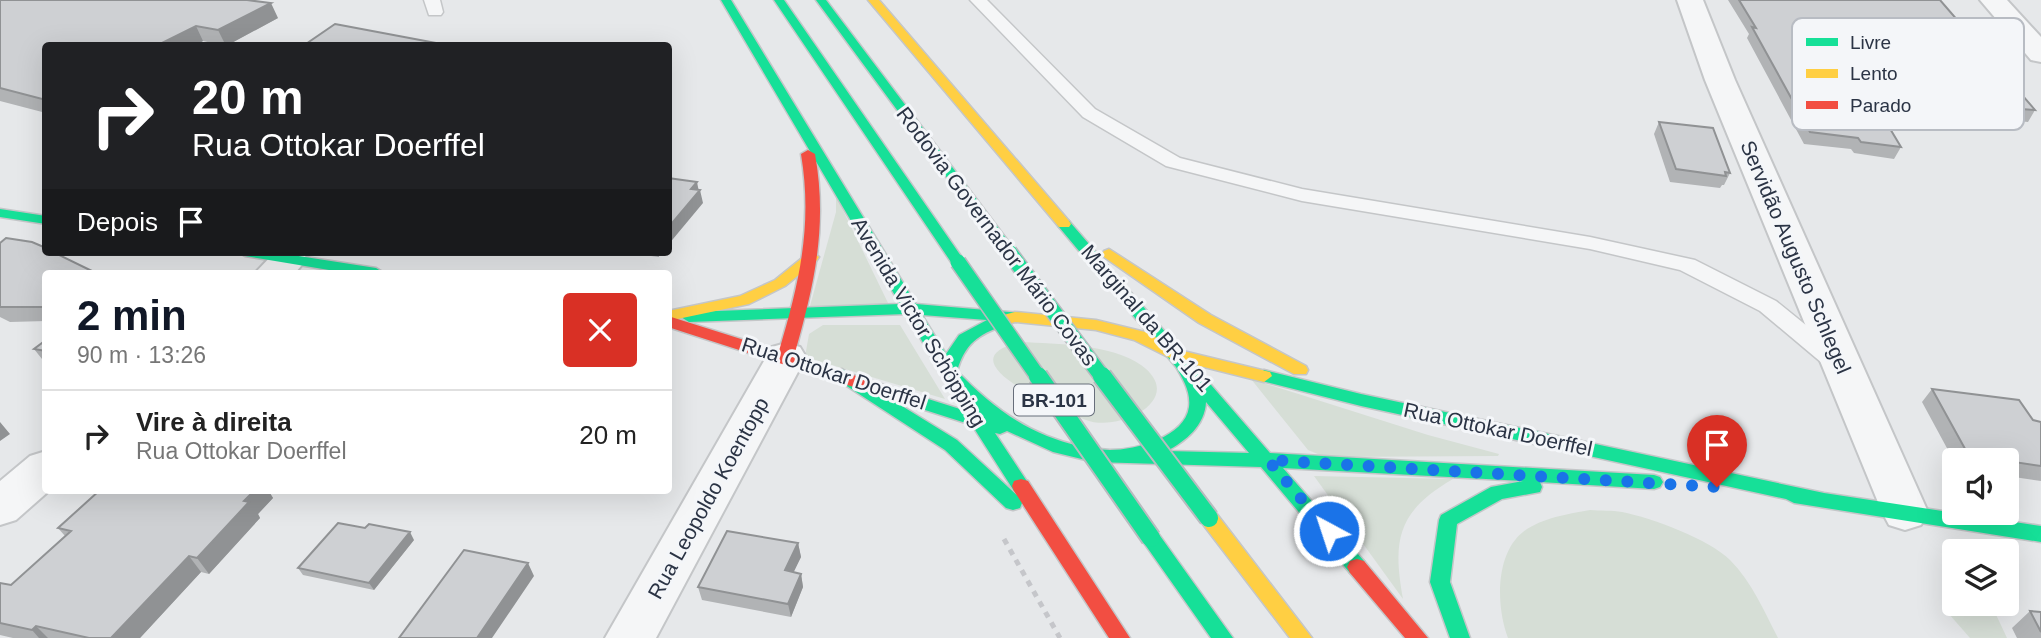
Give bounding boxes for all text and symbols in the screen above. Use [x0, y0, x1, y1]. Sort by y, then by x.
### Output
legend [1792, 18, 2024, 130]
text: Livre [1850, 32, 1891, 53]
text: Lento [1850, 63, 1898, 84]
icon: right [77, 70, 168, 161]
text: 20 m [192, 70, 304, 124]
text: Parado [1850, 95, 1911, 116]
street label: Rodovia Governador Mário Covas [892, 102, 1102, 370]
text: Rua Ottokar Doerffel [192, 127, 485, 163]
street label: Servidão Augusto Schlegel [1736, 137, 1856, 377]
icon: arrive [172, 203, 210, 241]
text: Depois [77, 207, 158, 237]
street label: Avenida Victor Schöpping [847, 213, 991, 431]
street label: Marginal da BR-101 [1077, 240, 1217, 396]
text: 2 min [77, 292, 187, 339]
button: close [563, 293, 637, 367]
street label: Rua Ottokar Doerffel [739, 332, 929, 414]
text: 90 m · 13:26 [77, 342, 206, 368]
road number: BR-101 [1014, 384, 1094, 416]
street label: Rua Leopoldo Koentopp [643, 393, 773, 603]
street label: Rua Ottokar Doerffel [1402, 398, 1594, 460]
text: Vire à direita [136, 407, 292, 437]
pin [1687, 415, 1747, 487]
icon: right [77, 417, 115, 455]
text: 20 m [579, 420, 637, 450]
icon: arrive [1698, 426, 1736, 464]
text: Rua Ottokar Doerffel [136, 438, 347, 464]
map controls [1942, 448, 2019, 616]
button: sound [1942, 448, 2019, 525]
position arrow [1292, 494, 1366, 568]
button: layers [1942, 539, 2019, 616]

